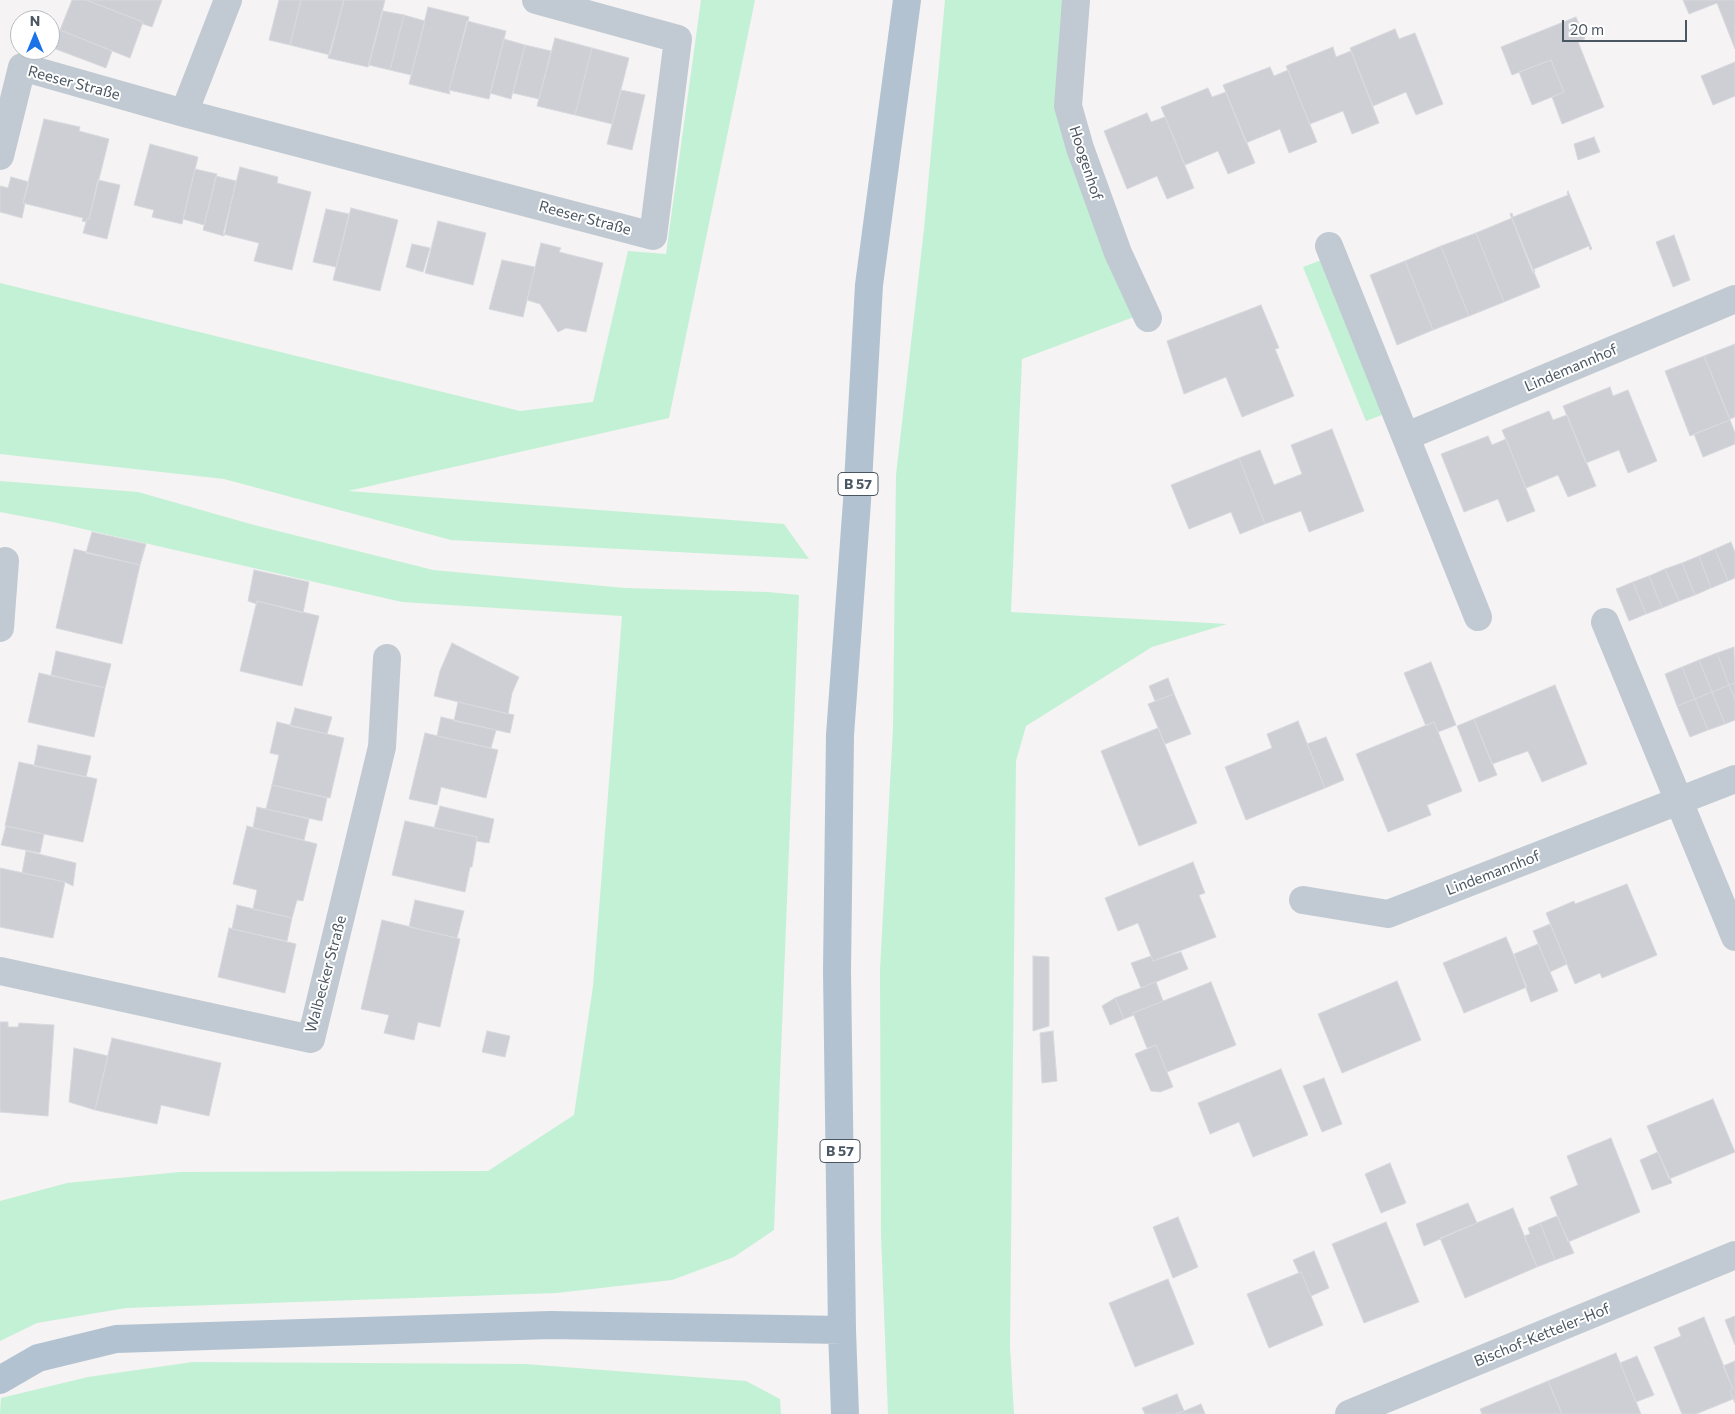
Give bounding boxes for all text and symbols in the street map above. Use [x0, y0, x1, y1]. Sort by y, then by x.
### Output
north arrow [10, 10, 60, 60]
scale bar [1565, 10, 1690, 42]
text: N [30, 12, 40, 29]
text: 20 m [1570, 20, 1604, 38]
street label: Reeser Straße [26, 62, 122, 104]
street label: Hoogenhof [1066, 124, 1106, 202]
street label: Reeser Straße [537, 197, 633, 239]
street label: Lindemannhof [1522, 340, 1620, 396]
road number: B 57 [838, 472, 878, 496]
street label: Lindemannhof [1444, 847, 1542, 899]
street label: Walbecker Straße [302, 914, 350, 1034]
road number: B 57 [820, 1140, 860, 1162]
street label: Bischof-Ketteler-Hof [1472, 1300, 1612, 1370]

